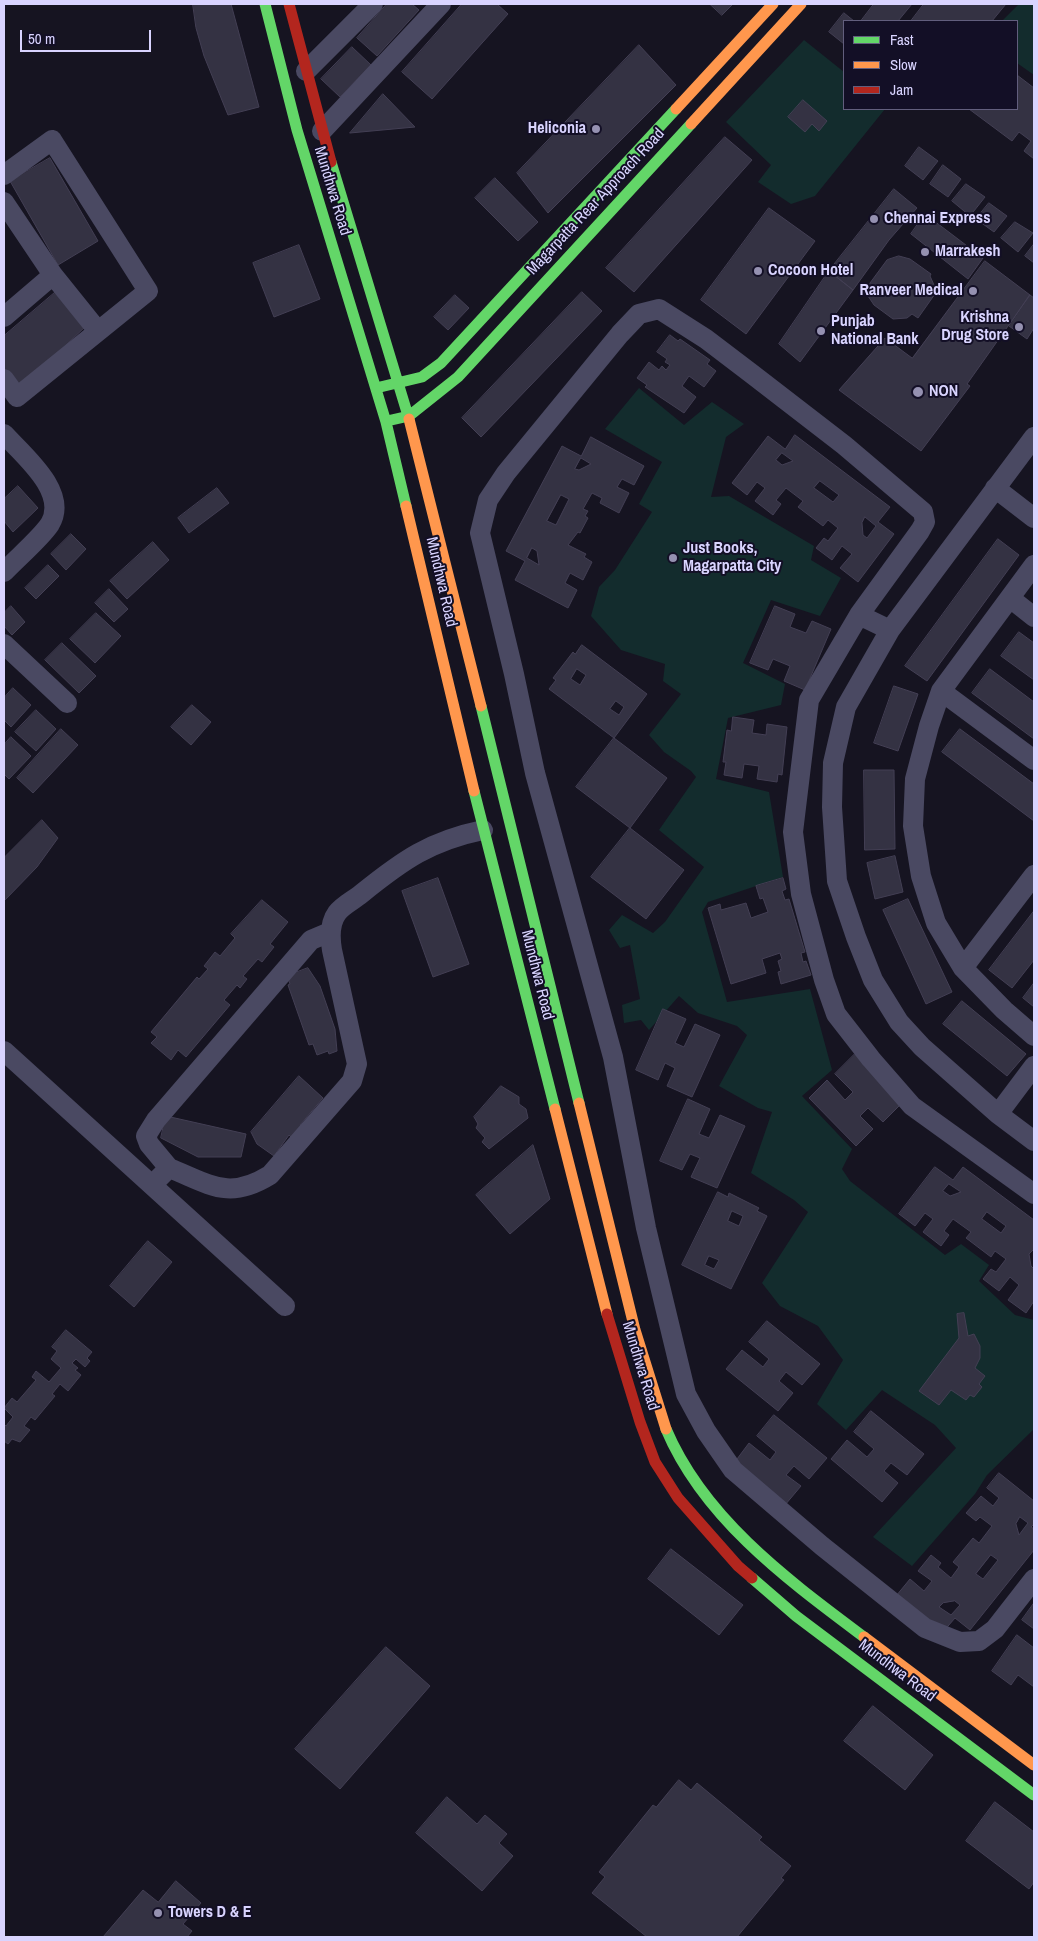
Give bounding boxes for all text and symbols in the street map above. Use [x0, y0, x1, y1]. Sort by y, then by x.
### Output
scale bar [22, 20, 154, 52]
legend [843, 20, 1018, 110]
text: 50 m [28, 28, 55, 49]
text: Fast [890, 29, 913, 50]
text: Slow [890, 54, 917, 75]
text: Jam [890, 79, 913, 100]
place label: Heliconia [528, 119, 586, 139]
marker: Heliconia [590, 123, 602, 135]
street label: Magarpatta Rear Approach Road [523, 125, 669, 279]
street label: Mundhwa Road [309, 144, 355, 238]
place label: Chennai Express [884, 209, 990, 229]
marker: Chennai Express [868, 213, 880, 225]
place label: Marrakesh [935, 242, 1001, 262]
marker: Marrakesh [919, 246, 931, 258]
place label: Cocoon Hotel [768, 261, 853, 281]
marker: Cocoon Hotel [752, 265, 764, 277]
place label: Ranveer Medical [859, 281, 963, 301]
marker: Ranveer Medical [967, 285, 979, 297]
place label: Krishna Drug Store [941, 308, 1009, 346]
place label: Punjab National Bank [831, 312, 918, 350]
marker: Krishna Drug Store [1013, 321, 1025, 333]
marker: Punjab National Bank [815, 325, 827, 337]
place label: NON [929, 382, 958, 402]
marker: NON [911, 385, 925, 399]
street label: Mundhwa Road [421, 535, 461, 629]
place label: Just Books, Magarpatta City [683, 539, 781, 577]
marker: Just Books, Magarpatta City [667, 552, 679, 564]
street label: Mundhwa Road [517, 928, 557, 1022]
street label: Mundhwa Road [617, 1319, 663, 1413]
street label: Mundhwa Road [855, 1636, 939, 1706]
place label: Towers D & E [168, 1903, 252, 1923]
marker: Towers D & E [152, 1907, 164, 1919]

